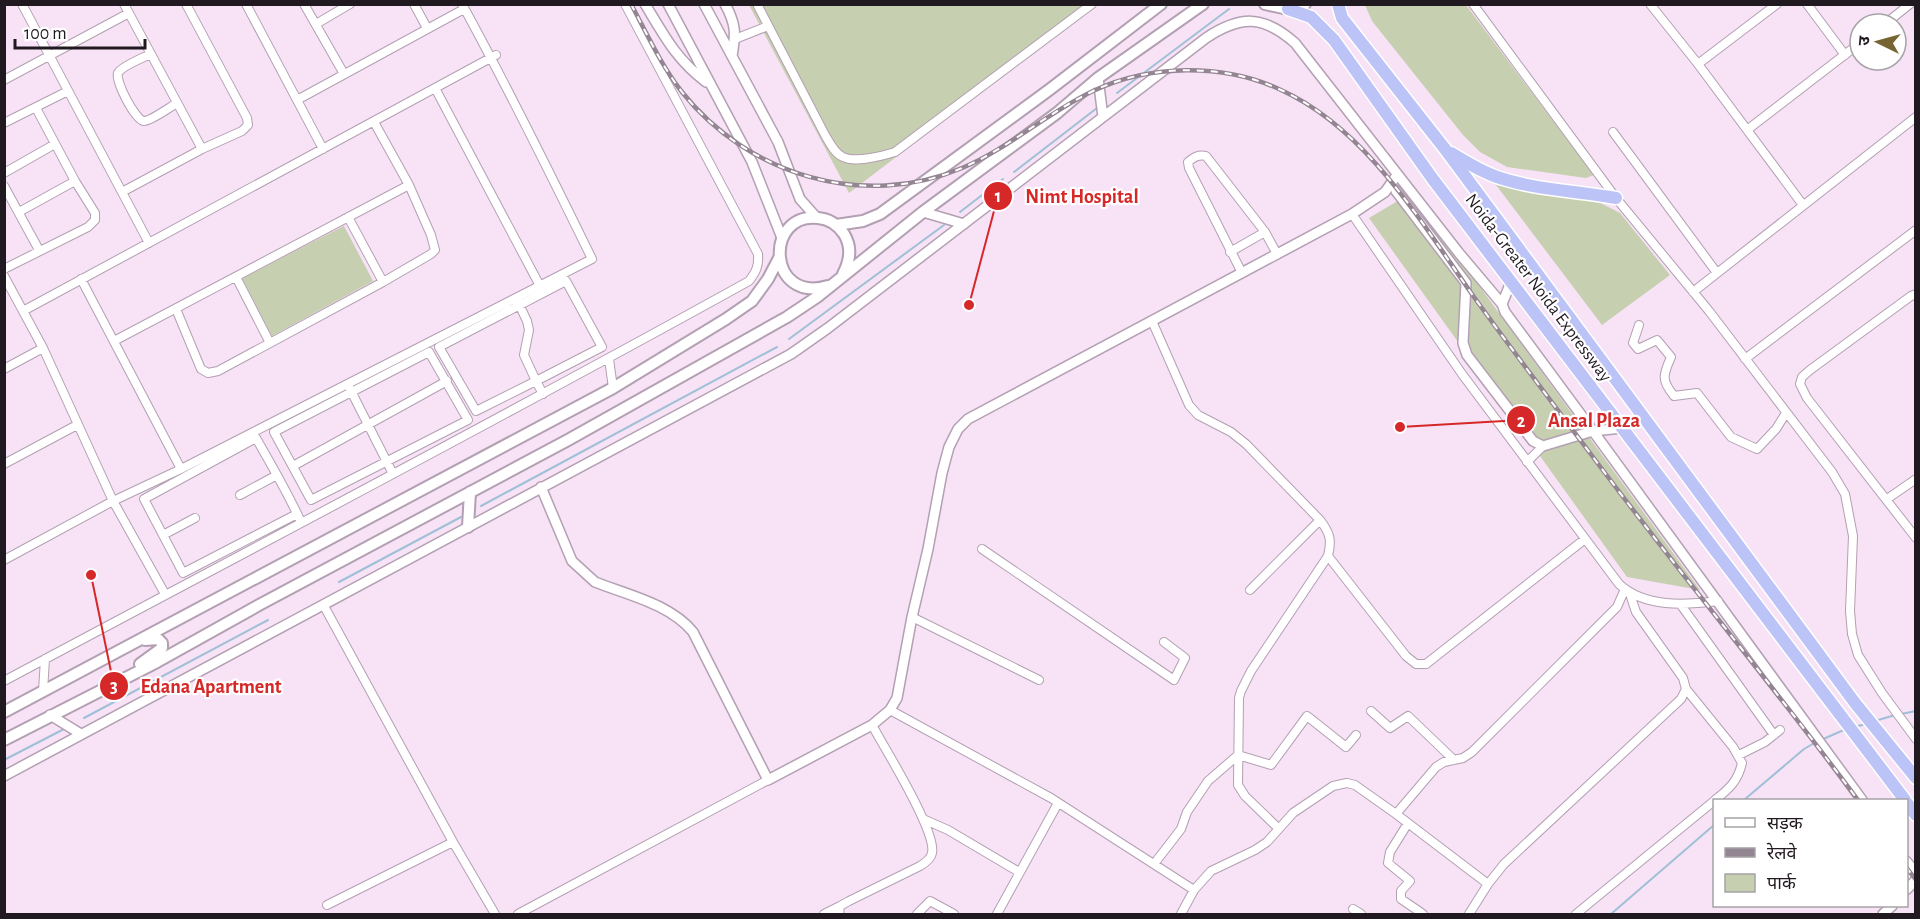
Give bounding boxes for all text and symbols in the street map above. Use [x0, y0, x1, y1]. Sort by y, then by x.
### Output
scale bar [15, 12, 146, 50]
north arrow [1848, 12, 1908, 72]
text: 100 m [24, 25, 67, 43]
text: उ [1856, 35, 1872, 46]
callout: Nimt Hospital [983, 177, 1151, 215]
text: Nimt Hospital [1025, 187, 1139, 207]
text: 1 [995, 188, 1001, 206]
street label: Noida-Greater Noida Expressway [1462, 191, 1615, 385]
callout: Ansal Plaza [1506, 401, 1652, 439]
text: Ansal Plaza [1548, 411, 1640, 431]
text: 2 [1517, 413, 1526, 431]
callout: Edana Apartment [99, 667, 294, 705]
text: Edana Apartment [140, 677, 282, 697]
text: 3 [110, 678, 118, 696]
legend [1713, 799, 1908, 907]
text: सड़क [1767, 815, 1804, 833]
text: रेलवे [1766, 842, 1798, 863]
text: पार्क [1767, 872, 1797, 893]

